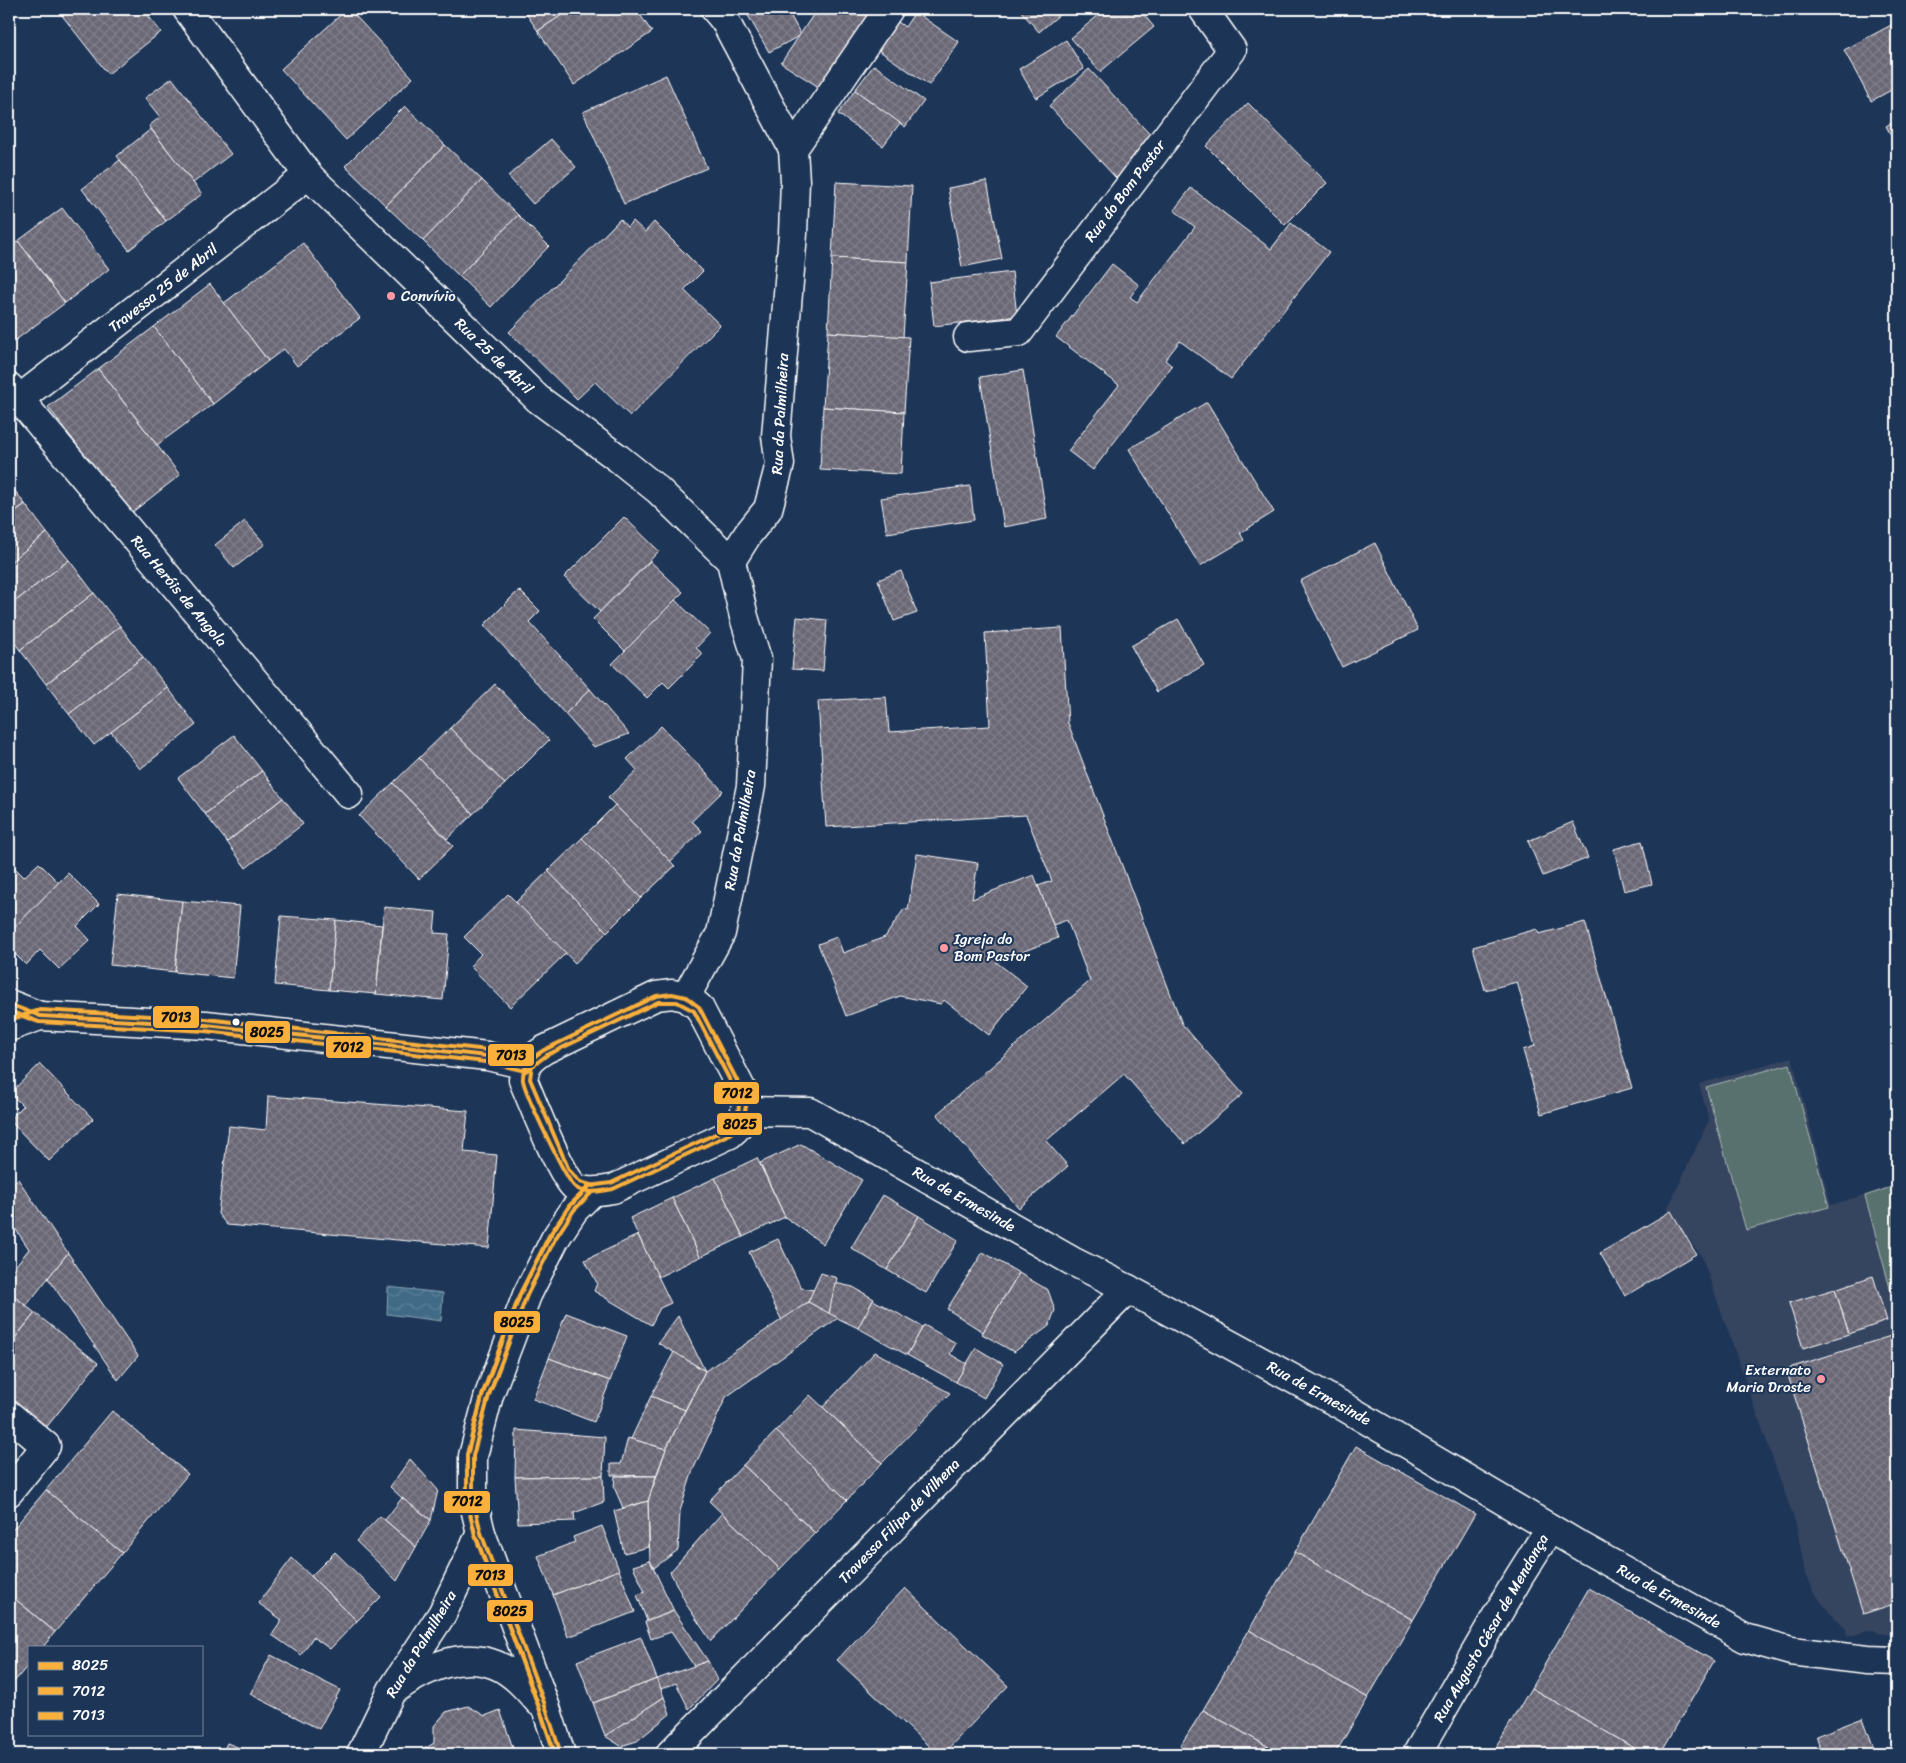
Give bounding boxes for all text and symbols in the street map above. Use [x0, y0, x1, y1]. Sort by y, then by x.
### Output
street label: Rua do Bom Pastor [1078, 133, 1173, 248]
street label: Travessa 25 de Abril [102, 236, 224, 339]
place label: Convívio [401, 283, 456, 309]
marker: Convívio [385, 290, 397, 302]
street label: Rua 25 de Abril [448, 311, 540, 401]
street label: Rua da Palmilheira [764, 352, 796, 475]
street label: Rua Heróis de Angola [124, 529, 234, 653]
street label: Rua da Palmilheira [717, 767, 763, 892]
place label: Igreja do Bom Pastor [953, 926, 1030, 969]
marker: Igreja do Bom Pastor [938, 942, 950, 954]
line badge: 7013 [152, 1005, 200, 1029]
text: 7013 [161, 1005, 192, 1030]
unlabelled marker [231, 1017, 241, 1027]
line badge: 8025 [244, 1020, 291, 1044]
text: 8025 [249, 1020, 284, 1045]
line badge: 7012 [325, 1035, 372, 1059]
text: 7012 [333, 1035, 364, 1060]
line badge: 7013 [487, 1043, 535, 1067]
text: 7013 [496, 1043, 527, 1068]
line badge: 7012 [713, 1081, 760, 1105]
text: 7012 [722, 1081, 753, 1106]
line badge: 8025 [716, 1112, 763, 1136]
text: 8025 [722, 1112, 757, 1137]
street label: Rua de Ermesinde [907, 1159, 1021, 1239]
line badge: 8025 [493, 1310, 541, 1334]
text: 8025 [499, 1310, 534, 1335]
street label: Rua de Ermesinde [1262, 1354, 1376, 1432]
place label: Externato Maria Droste [1726, 1357, 1812, 1400]
marker: Externato Maria Droste [1815, 1373, 1827, 1385]
street label: Travessa Filipa de Vilhena [832, 1452, 967, 1590]
text: 7012 [452, 1489, 483, 1514]
line badge: 7012 [443, 1490, 491, 1514]
street label: Rua Augusto César de Mendonça [1426, 1528, 1556, 1727]
street label: Rua de Ermesinde [1612, 1557, 1726, 1635]
line badge: 7013 [467, 1563, 514, 1587]
text: 7013 [475, 1563, 506, 1588]
street label: Rua da Palmilheira [379, 1585, 464, 1703]
line badge: 8025 [486, 1599, 534, 1623]
text: 8025 [492, 1599, 527, 1624]
legend [28, 1646, 202, 1736]
text: 8025 [72, 1652, 108, 1678]
text: 7012 [72, 1678, 105, 1704]
text: 7013 [72, 1702, 105, 1728]

